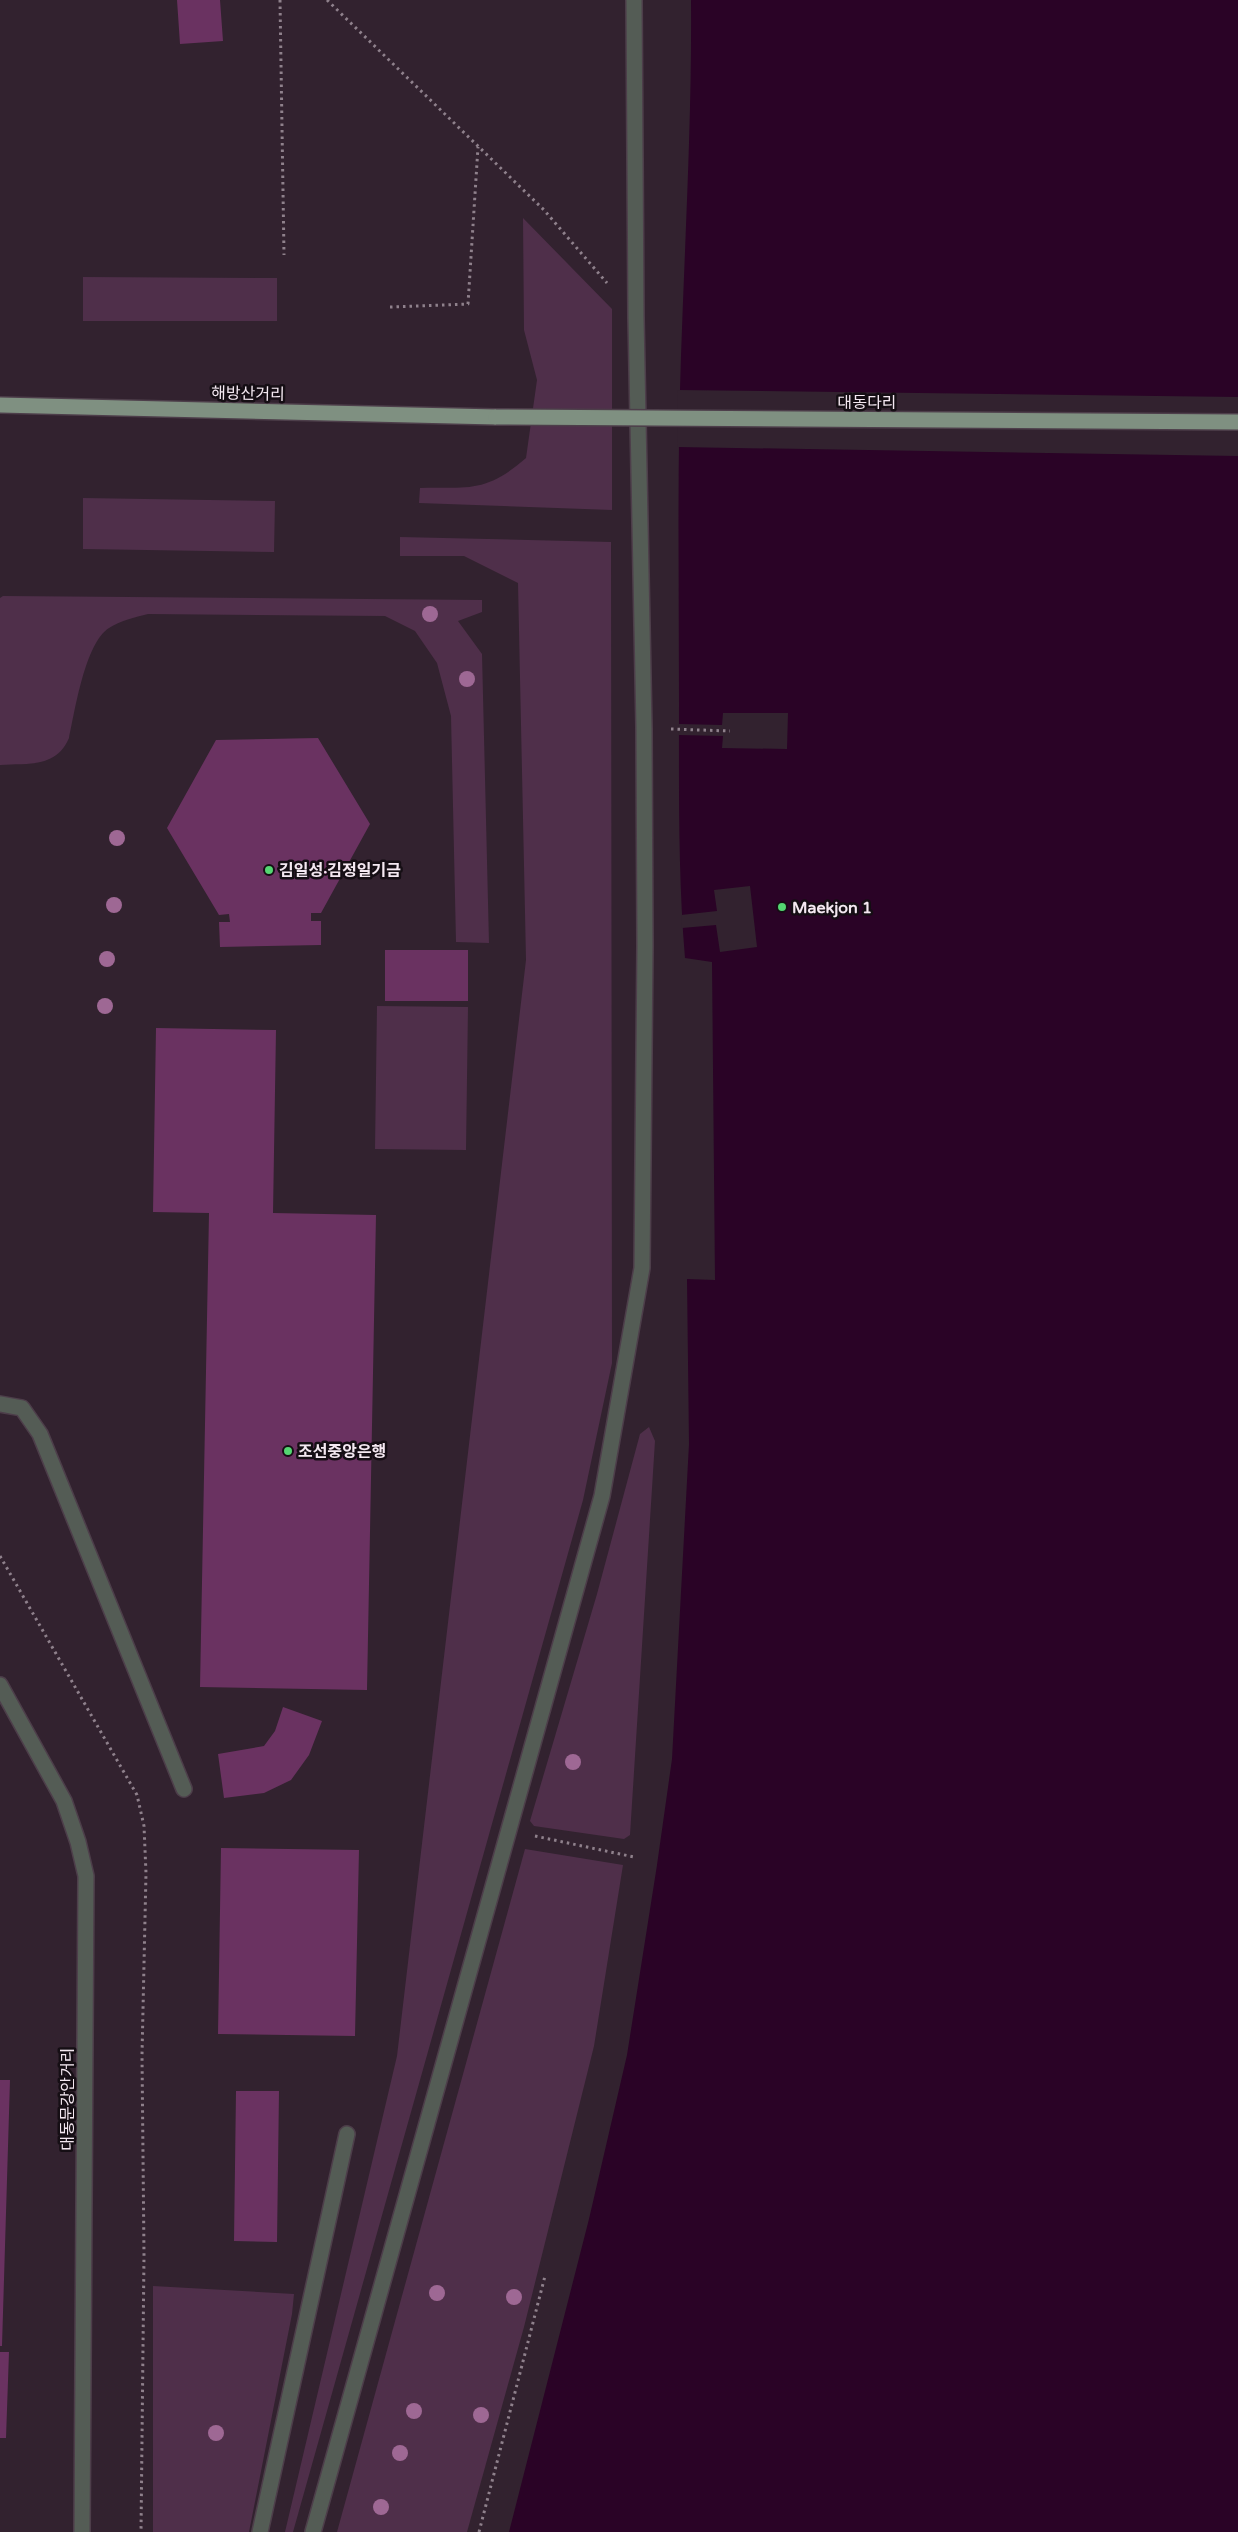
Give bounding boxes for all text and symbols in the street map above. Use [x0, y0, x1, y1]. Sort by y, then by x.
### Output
street label: 해방산거리 [211, 383, 285, 405]
street label: 대동다리 [838, 393, 896, 413]
place label: 김일성·김정일기금 [279, 861, 401, 881]
marker: 김일성·김정일기금 [263, 864, 275, 876]
place label: Maekjon 1 [792, 898, 872, 918]
marker: Maekjon 1 [776, 901, 788, 913]
place label: 조선중앙은행 [298, 1442, 386, 1462]
marker: 조선중앙은행 [282, 1445, 294, 1457]
street label: 대동문강안거리 [58, 2047, 78, 2151]

